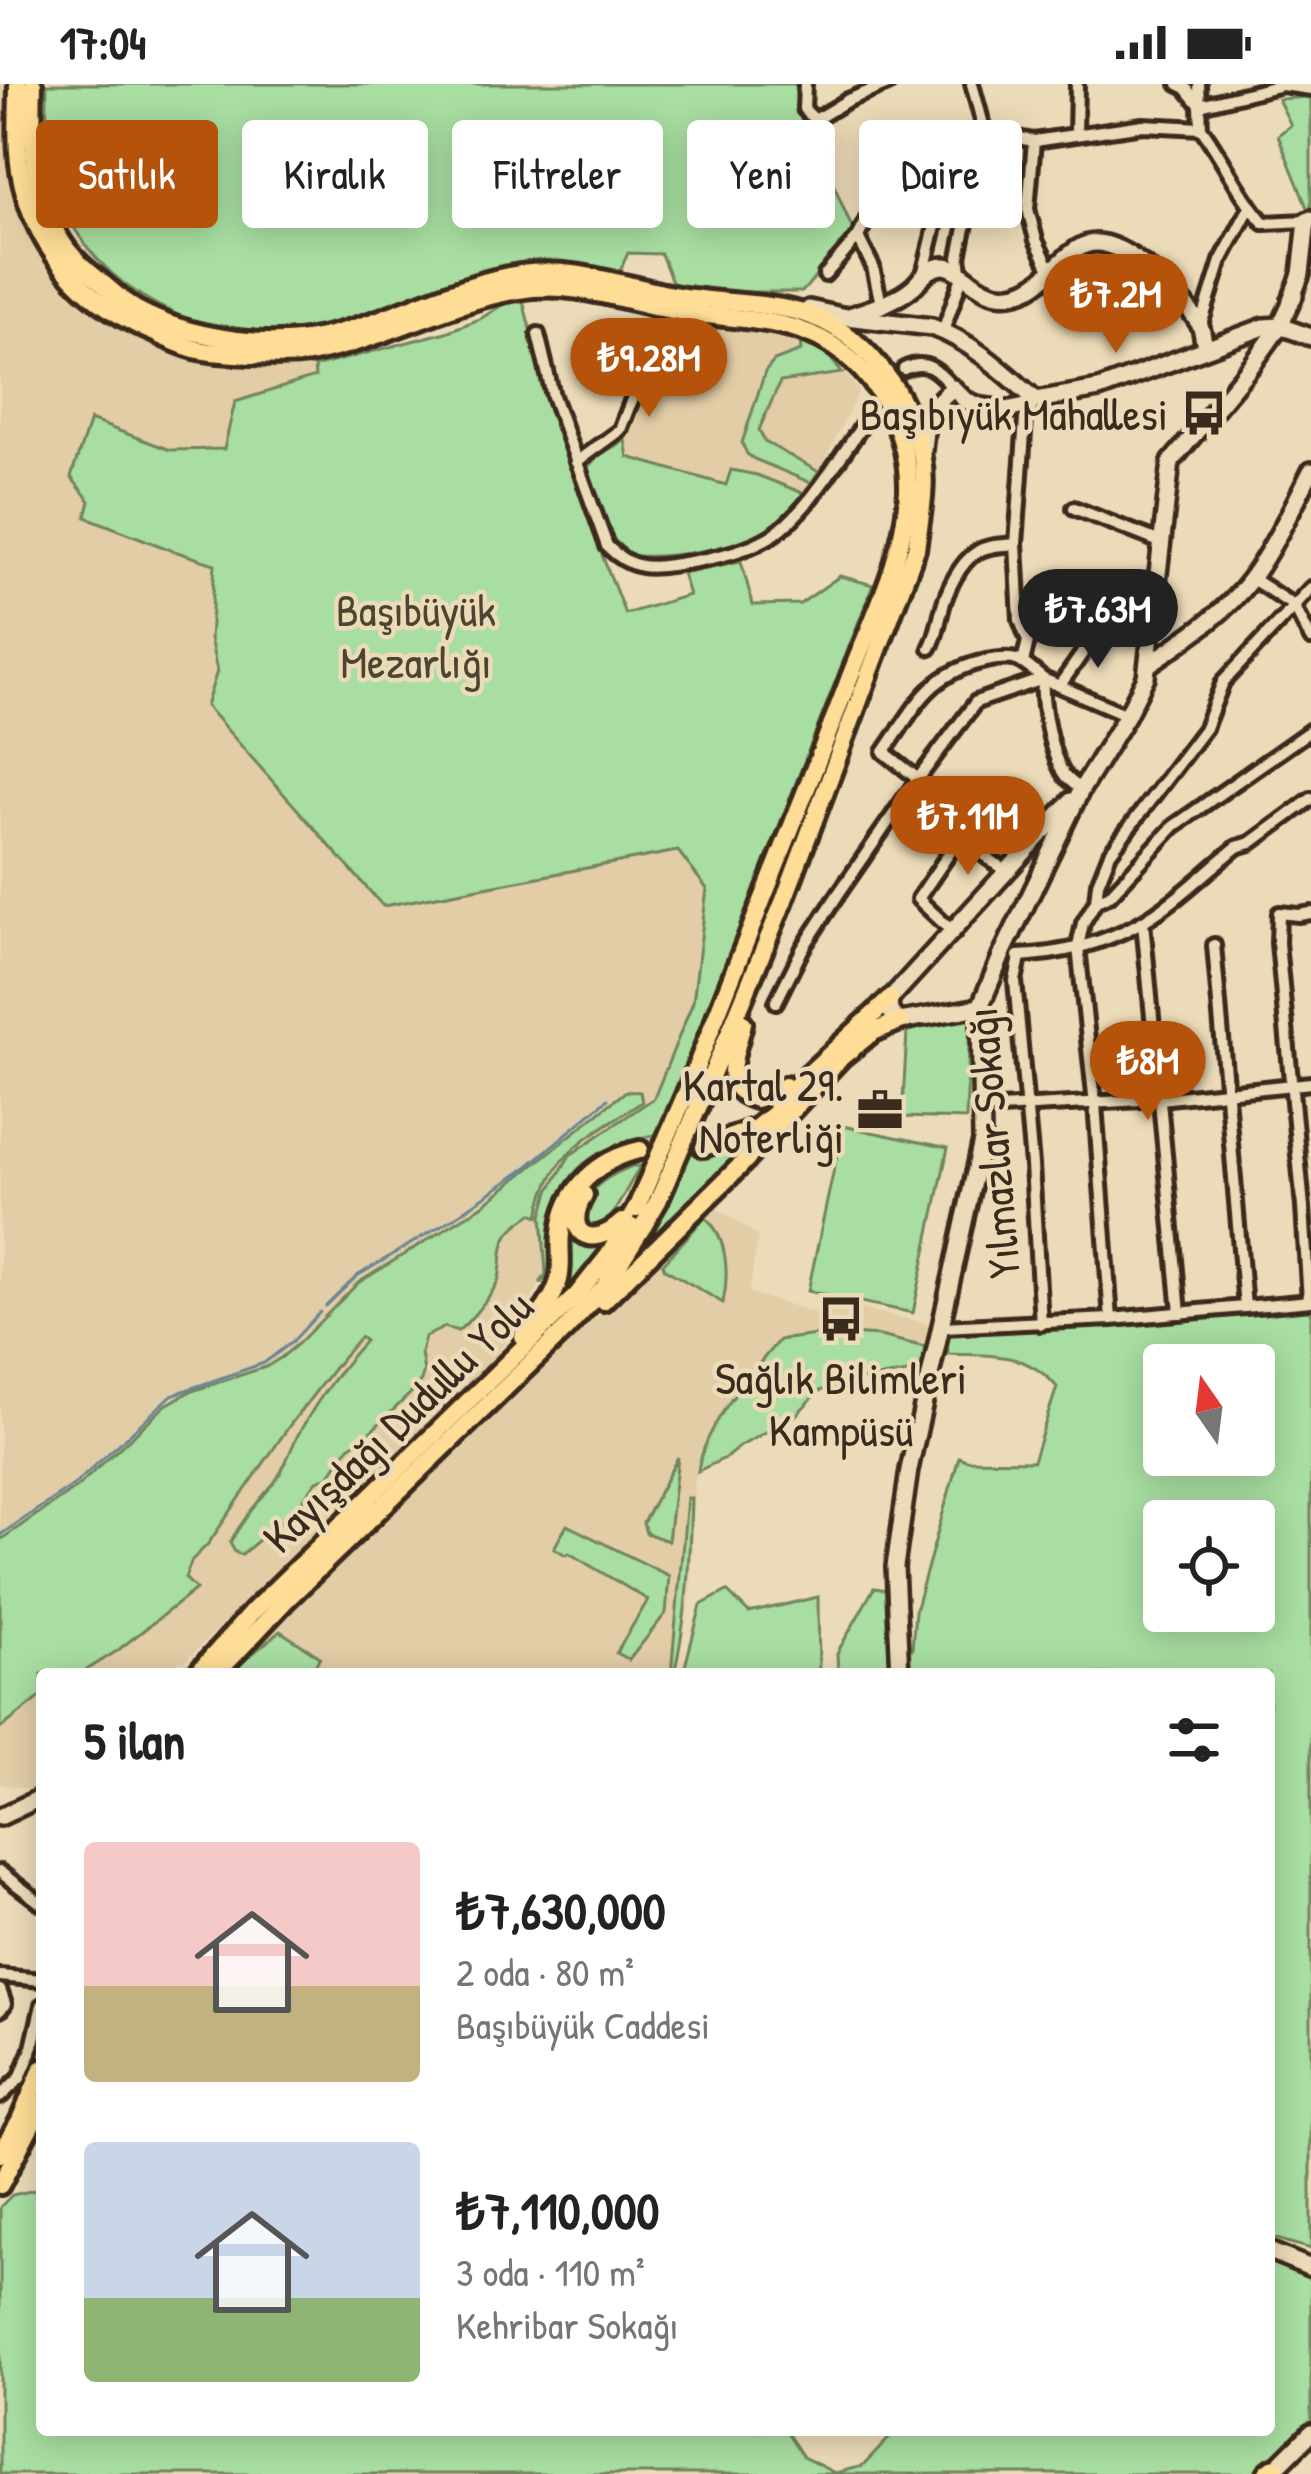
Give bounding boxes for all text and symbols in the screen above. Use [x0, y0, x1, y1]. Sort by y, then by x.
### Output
text: 17:04 [60, 12, 146, 73]
chip: Satılık [36, 120, 218, 228]
chip: Kiralık [242, 120, 428, 228]
chip: Filtreler [452, 120, 663, 228]
chip: Yeni [687, 120, 835, 228]
chip: Daire [859, 120, 1022, 228]
pin: ₺7.2M [1032, 254, 1200, 356]
text: ₺7.2M [1070, 266, 1162, 319]
pin: ₺9.28M [551, 318, 747, 420]
text: ₺9.28M [597, 330, 701, 383]
place label: Başıbıyük Mahallesi [860, 383, 1168, 444]
bus stop icon: Başıbıyük Mahallesi [1179, 388, 1229, 438]
pin: ₺7.63M [1000, 569, 1196, 671]
park label: Başıbüyük Mezarlığı [336, 579, 496, 692]
text: ₺7.63M [1045, 581, 1151, 634]
pin: ₺7.11M [870, 776, 1066, 878]
text: ₺7.11M [917, 788, 1019, 841]
street label: Yılmazlar Sokağı [950, 1005, 1034, 1281]
pin: ₺8M [1090, 1021, 1206, 1123]
text: ₺8M [1117, 1033, 1179, 1086]
place label: Kartal 29. Noterliği [683, 1054, 844, 1167]
office icon: Kartal 29. Noterliği [855, 1085, 905, 1135]
street label: Kayışdağı Dudullu Yolu [249, 1276, 545, 1566]
bus stop icon: Sağlık Bilimleri Kampüsü [816, 1294, 866, 1344]
north arrow [1143, 1344, 1275, 1476]
map controls [1143, 1344, 1275, 1632]
place label: Sağlık Bilimleri Kampüsü [715, 1347, 967, 1460]
button: locate [1143, 1500, 1275, 1632]
text: 5 ilan [84, 1706, 185, 1775]
icon: filters [1161, 1707, 1227, 1773]
text: ₺7,630,000 [456, 1876, 666, 1945]
icon: home [180, 1890, 324, 2034]
text: 2 oda · 80 m² [456, 1945, 634, 1998]
text: Başıbüyük Caddesi [456, 1998, 710, 2051]
text: ₺7,110,000 [456, 2176, 659, 2245]
icon: home [180, 2190, 324, 2334]
text: 3 oda · 110 m² [456, 2245, 645, 2298]
text: Kehribar Sokağı [456, 2298, 679, 2351]

